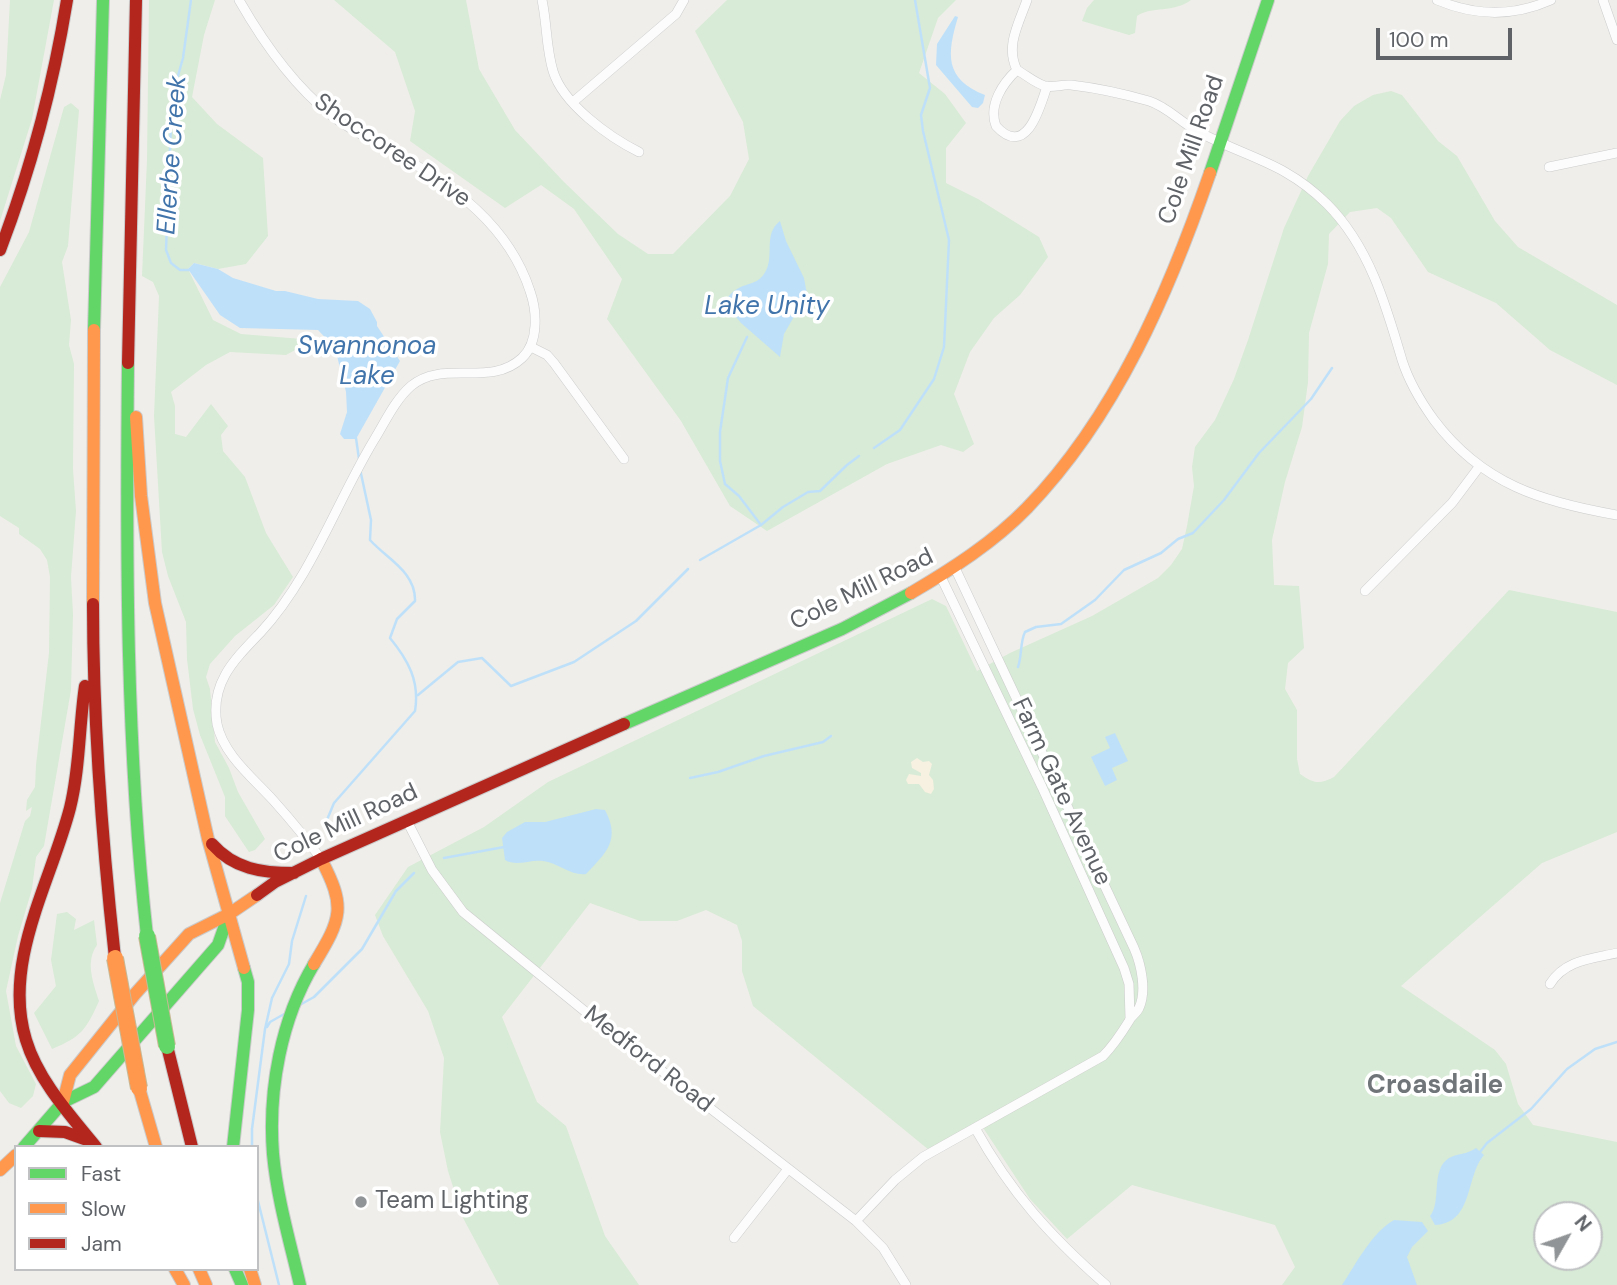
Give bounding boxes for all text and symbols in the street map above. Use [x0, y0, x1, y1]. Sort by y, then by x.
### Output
scale bar [1379, 14, 1516, 58]
text: 100 m [1389, 26, 1449, 54]
street label: Cole Mill Road [1153, 72, 1231, 228]
water label: Ellerbe Creek [152, 74, 194, 236]
street label: Shoccoree Drive [308, 88, 476, 214]
water label: Lake Unity [704, 291, 830, 323]
water label: Swannonoa Lake [297, 331, 437, 392]
street label: Cole Mill Road [786, 543, 938, 637]
street label: Farm Gate Avenue [1005, 694, 1117, 890]
street label: Cole Mill Road [269, 778, 423, 870]
street label: Medford Road [577, 1000, 719, 1120]
district label: Croasdaile [1367, 1070, 1503, 1102]
legend [14, 1145, 259, 1271]
text: Fast [81, 1160, 121, 1188]
place label: Team Lighting [375, 1188, 529, 1216]
marker: Team Lighting [353, 1194, 369, 1210]
text: Slow [81, 1195, 126, 1223]
north arrow [1533, 1201, 1603, 1271]
text: N [1569, 1210, 1597, 1237]
text: Jam [81, 1230, 122, 1258]

